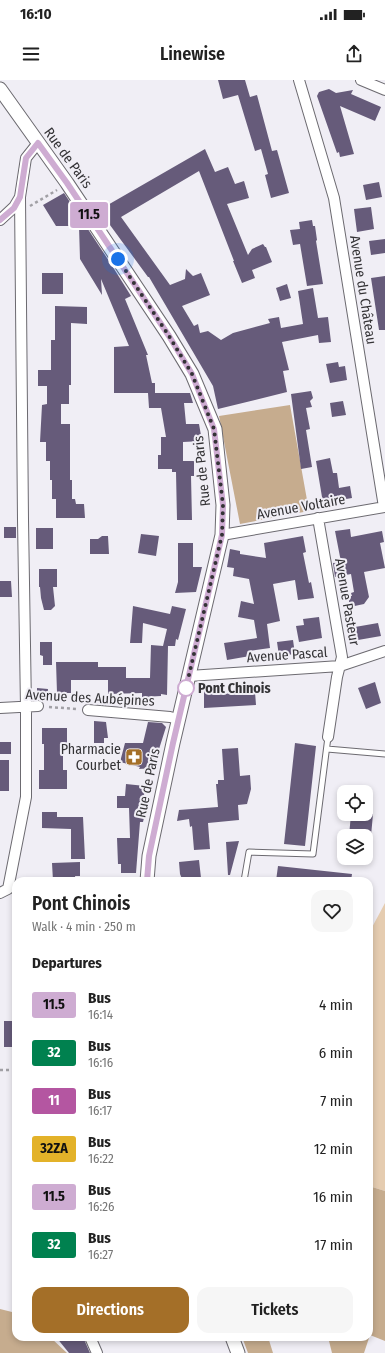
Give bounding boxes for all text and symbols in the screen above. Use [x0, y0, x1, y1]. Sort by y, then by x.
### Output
text: 16:10 [20, 5, 52, 23]
icon: menu [20, 43, 42, 65]
text: Linewise [160, 43, 225, 65]
icon: share [343, 43, 365, 65]
street label: Rue de Paris [40, 124, 96, 192]
line badge: 11.5 [61, 202, 117, 228]
text: 11.5 [78, 206, 100, 223]
street label: Avenue du Château [346, 234, 380, 346]
your location [108, 249, 128, 269]
street label: Rue de Paris [190, 435, 214, 507]
street label: Avenue Voltaire [255, 491, 347, 523]
street label: Avenue Pasteur [331, 557, 363, 647]
street label: Avenue Pascal [246, 644, 328, 666]
marker: Pont Chinois [177, 679, 195, 697]
place label: Pont Chinois [198, 680, 271, 697]
street label: Avenue des Aubépines [25, 686, 155, 710]
place label: Pharmacie Courbet [61, 741, 121, 774]
pharmacy icon: Pharmacie Courbet [124, 747, 144, 767]
street label: Rue de Paris [132, 747, 164, 819]
map controls [337, 785, 373, 865]
button: locate [337, 785, 373, 821]
button: layers [337, 829, 373, 865]
button: heart [311, 890, 353, 932]
text: Pont Chinois [32, 892, 130, 915]
text: Walk · 4 min · 250 m [32, 919, 136, 934]
text: Departures [32, 954, 102, 972]
text: Bus [88, 989, 111, 1007]
text: 11.5 [43, 996, 65, 1013]
text: 4 min [319, 996, 353, 1014]
text: 16:14 [88, 1007, 113, 1022]
text: Bus [88, 1037, 111, 1055]
text: 32 [48, 1044, 61, 1061]
text: 6 min [319, 1044, 353, 1062]
text: 16:16 [88, 1055, 113, 1070]
text: Bus [88, 1085, 111, 1103]
text: 11 [48, 1092, 60, 1109]
text: 7 min [320, 1092, 353, 1110]
text: 16:17 [88, 1103, 112, 1118]
text: Bus [88, 1133, 111, 1151]
text: 32ZA [40, 1140, 68, 1157]
text: 12 min [314, 1140, 353, 1158]
text: 16:22 [88, 1151, 114, 1166]
text: Bus [88, 1181, 111, 1199]
text: 11.5 [43, 1188, 65, 1205]
text: 16 min [313, 1188, 353, 1206]
text: 16:26 [88, 1199, 114, 1214]
text: Bus [88, 1229, 111, 1247]
text: 32 [48, 1236, 61, 1253]
text: 17 min [314, 1236, 353, 1254]
text: 16:27 [88, 1247, 113, 1262]
button: Directions [32, 1287, 189, 1333]
button: Tickets [197, 1287, 353, 1333]

